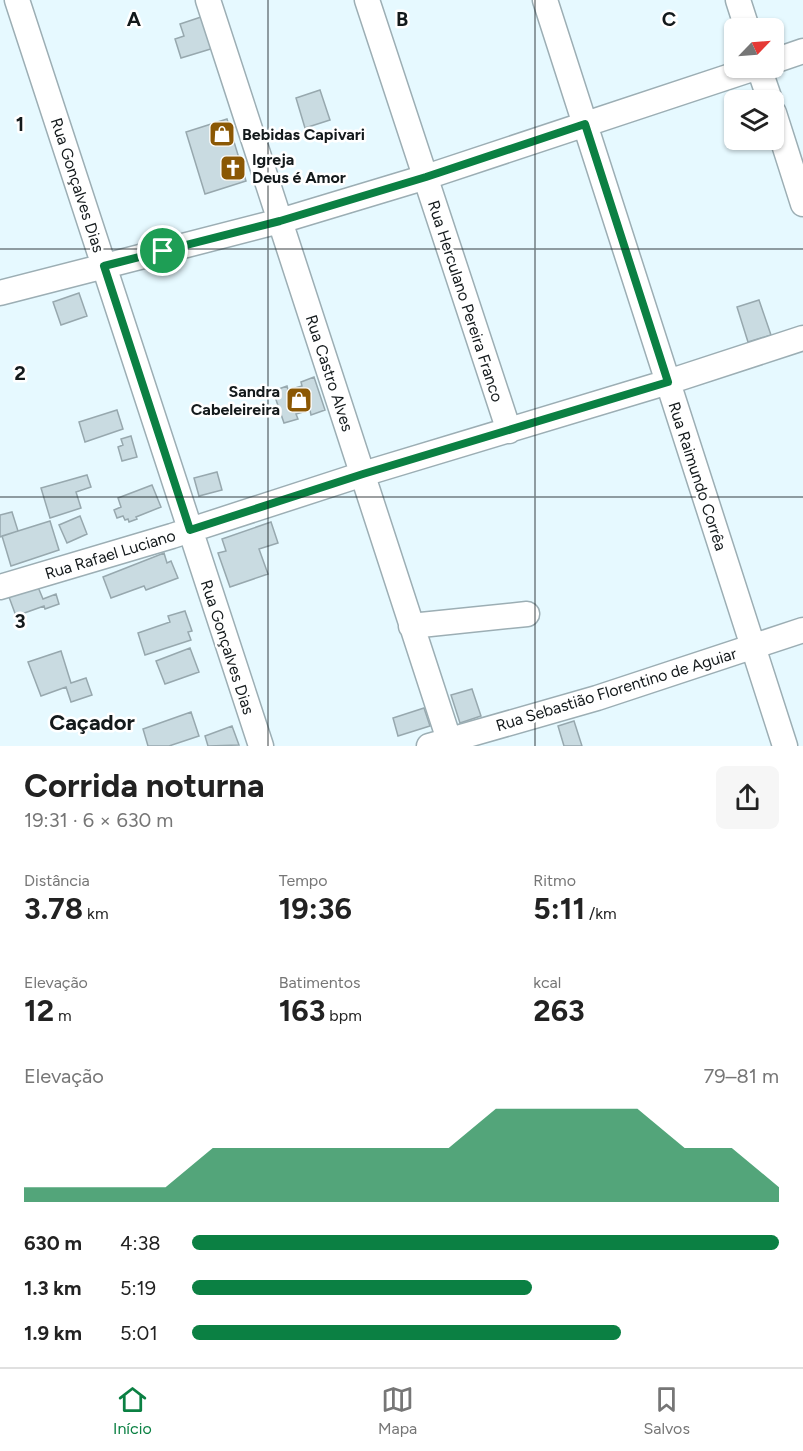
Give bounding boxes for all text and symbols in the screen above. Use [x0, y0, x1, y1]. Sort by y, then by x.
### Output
text: A [127, 7, 142, 31]
text: B [396, 7, 408, 31]
text: C [662, 7, 676, 31]
north arrow [724, 18, 784, 78]
map controls [724, 18, 784, 150]
button: layers [724, 90, 784, 150]
text: 1 [16, 112, 24, 136]
street label: Rua Gonçalves Dias [47, 115, 108, 255]
shop icon: Bebidas Capivari [207, 119, 237, 149]
place label: Bebidas Capivari [242, 125, 365, 144]
place label: Igreja Deus é Amor [252, 150, 346, 187]
church icon: Igreja Deus é Amor [218, 153, 248, 183]
street label: Rua Herculano Pereira Franco [424, 198, 507, 404]
pin [137, 225, 188, 276]
icon: arrive [146, 234, 179, 267]
street label: Rua Castro Alves [302, 312, 357, 434]
text: 2 [14, 361, 26, 385]
place label: Sandra Cabeleireira [191, 382, 280, 419]
shop icon: Sandra Cabeleireira [284, 385, 314, 415]
street label: Rua Raimundo Corrêa [664, 399, 731, 553]
street label: Rua Rafael Luciano [43, 526, 178, 583]
street label: Rua Gonçalves Dias [197, 577, 258, 717]
text: 3 [14, 609, 26, 633]
street label: Rua Sebastião Florentino de Aguiar [494, 644, 739, 735]
district label: Caçador [49, 709, 135, 736]
text: Corrida noturna [24, 766, 265, 805]
button: share [716, 766, 779, 829]
text: 19:31 · 6 × 630 m [24, 808, 173, 832]
text: Distância [24, 871, 90, 890]
text: Tempo [279, 871, 328, 890]
text: Ritmo [533, 871, 576, 890]
text: 3.78 [24, 890, 83, 927]
text: 19:36 [279, 890, 352, 927]
text: 5:11 [533, 890, 585, 927]
text: km [83, 904, 109, 923]
text: /km [585, 904, 617, 923]
text: Elevação [24, 973, 88, 992]
text: Batimentos [279, 973, 360, 992]
text: kcal [533, 973, 561, 992]
text: 12 [24, 992, 54, 1029]
text: 163 [279, 992, 325, 1029]
text: 263 [533, 992, 585, 1029]
text: m [54, 1006, 72, 1025]
text: bpm [325, 1006, 362, 1025]
text: Elevação [24, 1064, 104, 1088]
text: 79–81 m [703, 1064, 779, 1088]
text: 630 m [24, 1231, 82, 1255]
text: 4:38 [120, 1231, 161, 1255]
text: 1.3 km [24, 1276, 81, 1300]
text: 5:19 [120, 1276, 156, 1300]
text: 1.9 km [24, 1321, 82, 1345]
text: 5:01 [120, 1321, 158, 1345]
tab: Início [113, 1383, 152, 1438]
tab: Mapa [378, 1383, 417, 1438]
tab: Salvos [643, 1383, 690, 1438]

